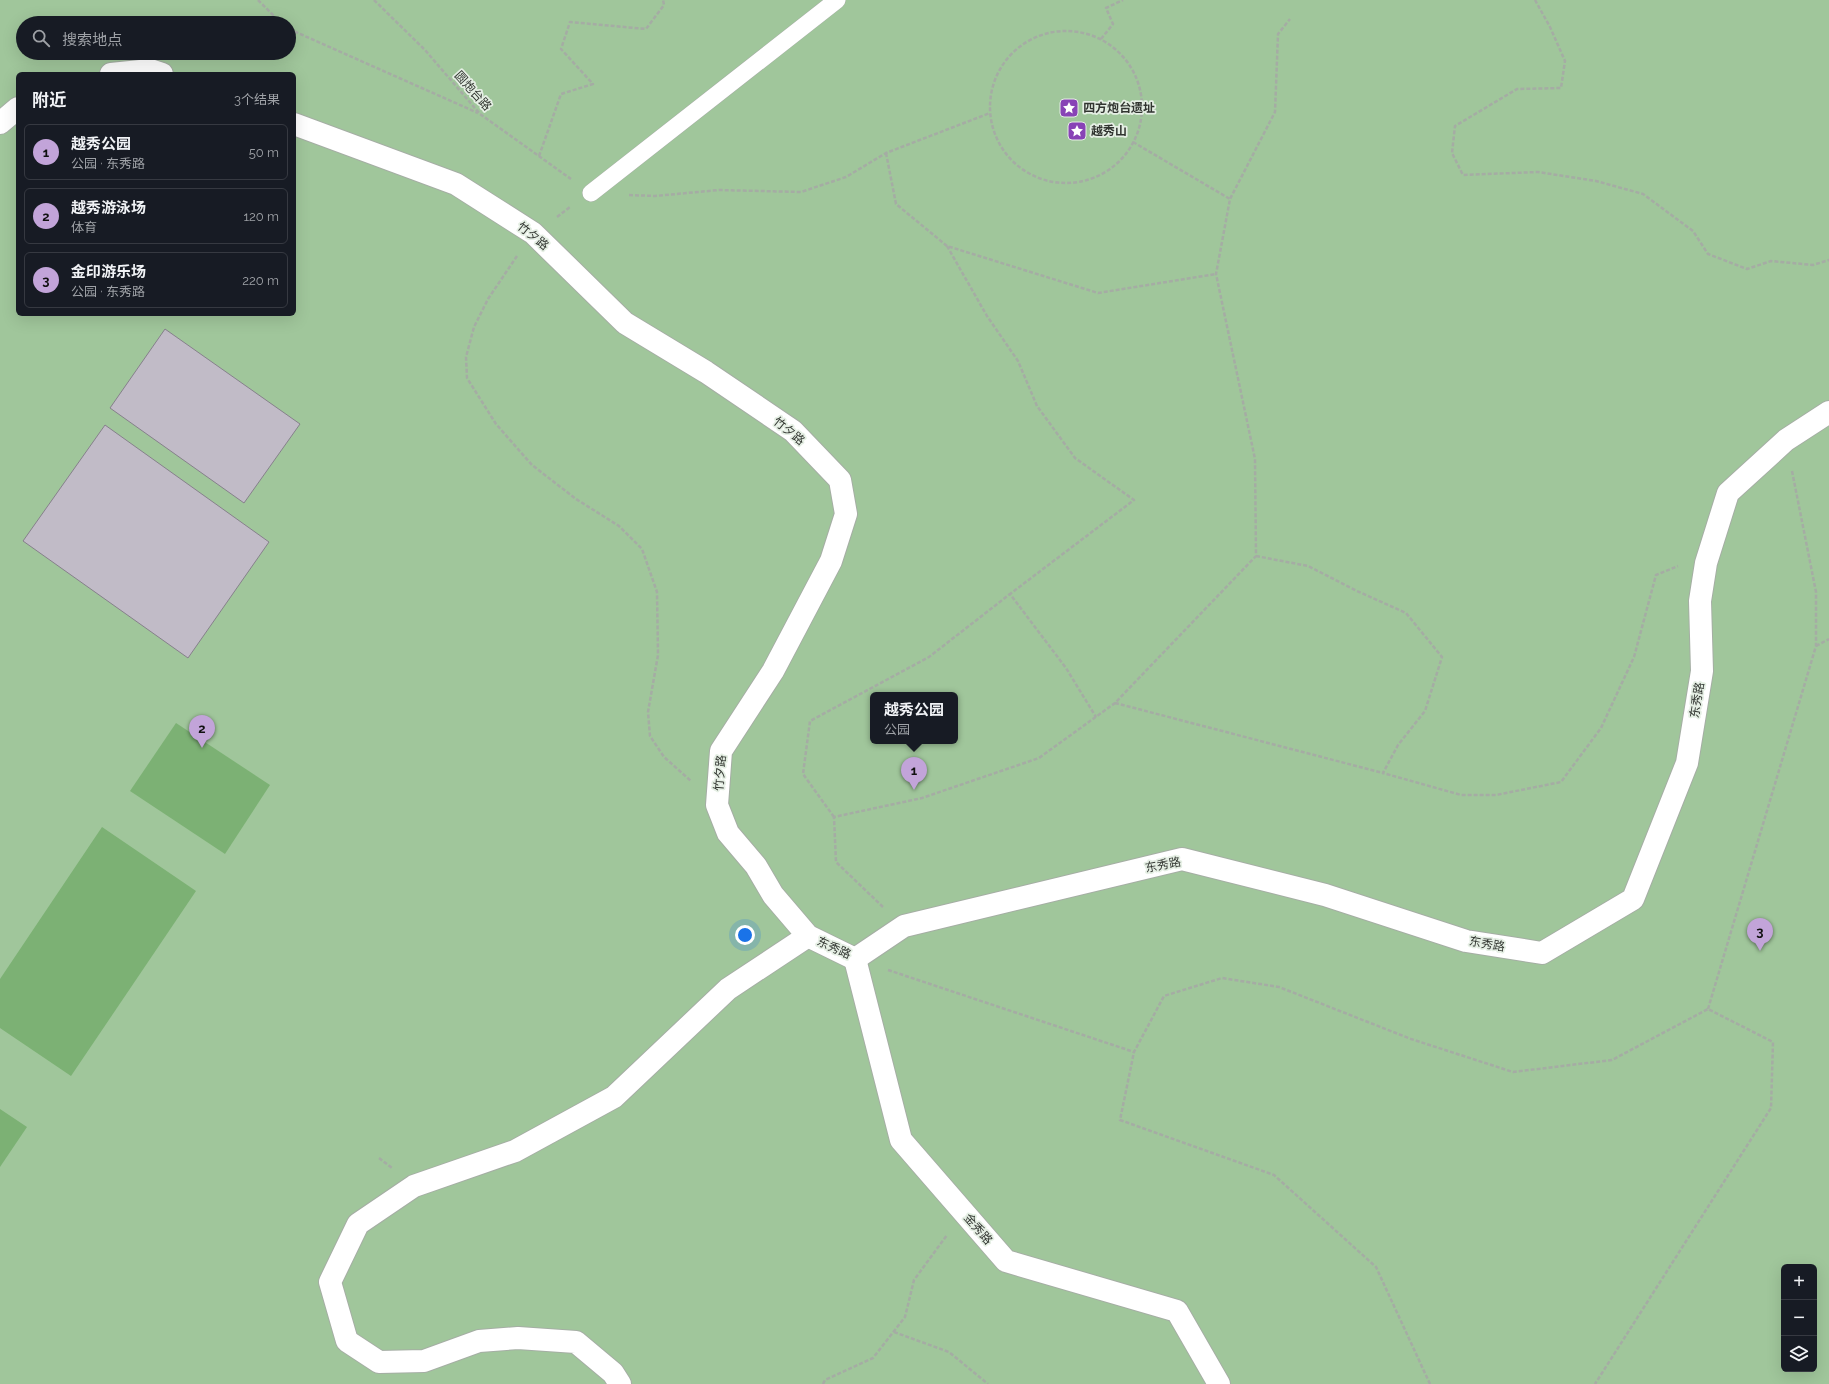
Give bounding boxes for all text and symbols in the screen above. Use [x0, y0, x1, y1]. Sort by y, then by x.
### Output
search box [16, 16, 296, 60]
icon: search [30, 27, 52, 49]
text: 搜索地点 [62, 31, 122, 49]
street label: 圆炮台路 [452, 68, 494, 114]
text: 附近 [32, 90, 66, 110]
text: 3个结果 [234, 92, 280, 107]
place icon: 四方炮台遗址 [1058, 97, 1080, 119]
place label: 四方炮台遗址 [1083, 101, 1155, 115]
place icon: 越秀山 [1066, 120, 1088, 142]
place label: 越秀山 [1091, 124, 1127, 138]
text: 越秀公园 [71, 135, 131, 153]
text: 1 [43, 145, 49, 160]
text: 50 m [249, 145, 279, 160]
text: 公园 · 东秀路 [71, 156, 145, 171]
text: 越秀游泳场 [71, 199, 146, 217]
text: 2 [42, 209, 50, 224]
text: 120 m [243, 209, 279, 224]
street label: 竹夕路 [515, 219, 551, 253]
text: 体育 [71, 220, 97, 235]
text: 金印游乐场 [71, 263, 146, 281]
text: 3 [42, 273, 50, 288]
text: 220 m [242, 273, 279, 288]
text: 公园 · 东秀路 [71, 284, 145, 299]
street label: 竹夕路 [771, 414, 807, 448]
street label: 东秀路 [1687, 681, 1707, 719]
popup [870, 692, 958, 744]
text: 越秀公园 [884, 701, 944, 719]
pin: 2 [189, 715, 215, 748]
text: 公园 [884, 722, 910, 737]
street label: 竹夕路 [711, 754, 729, 792]
pin: 1 [901, 757, 927, 790]
street label: 东秀路 [1144, 855, 1182, 875]
pin: 3 [1747, 918, 1773, 951]
your location [735, 925, 755, 945]
street label: 东秀路 [815, 934, 853, 962]
street label: 东秀路 [1468, 934, 1506, 954]
street label: 金秀路 [961, 1211, 995, 1247]
map controls [1781, 1264, 1817, 1372]
button: + [1781, 1264, 1817, 1300]
button: − [1781, 1300, 1817, 1336]
button: layers [1781, 1336, 1817, 1372]

